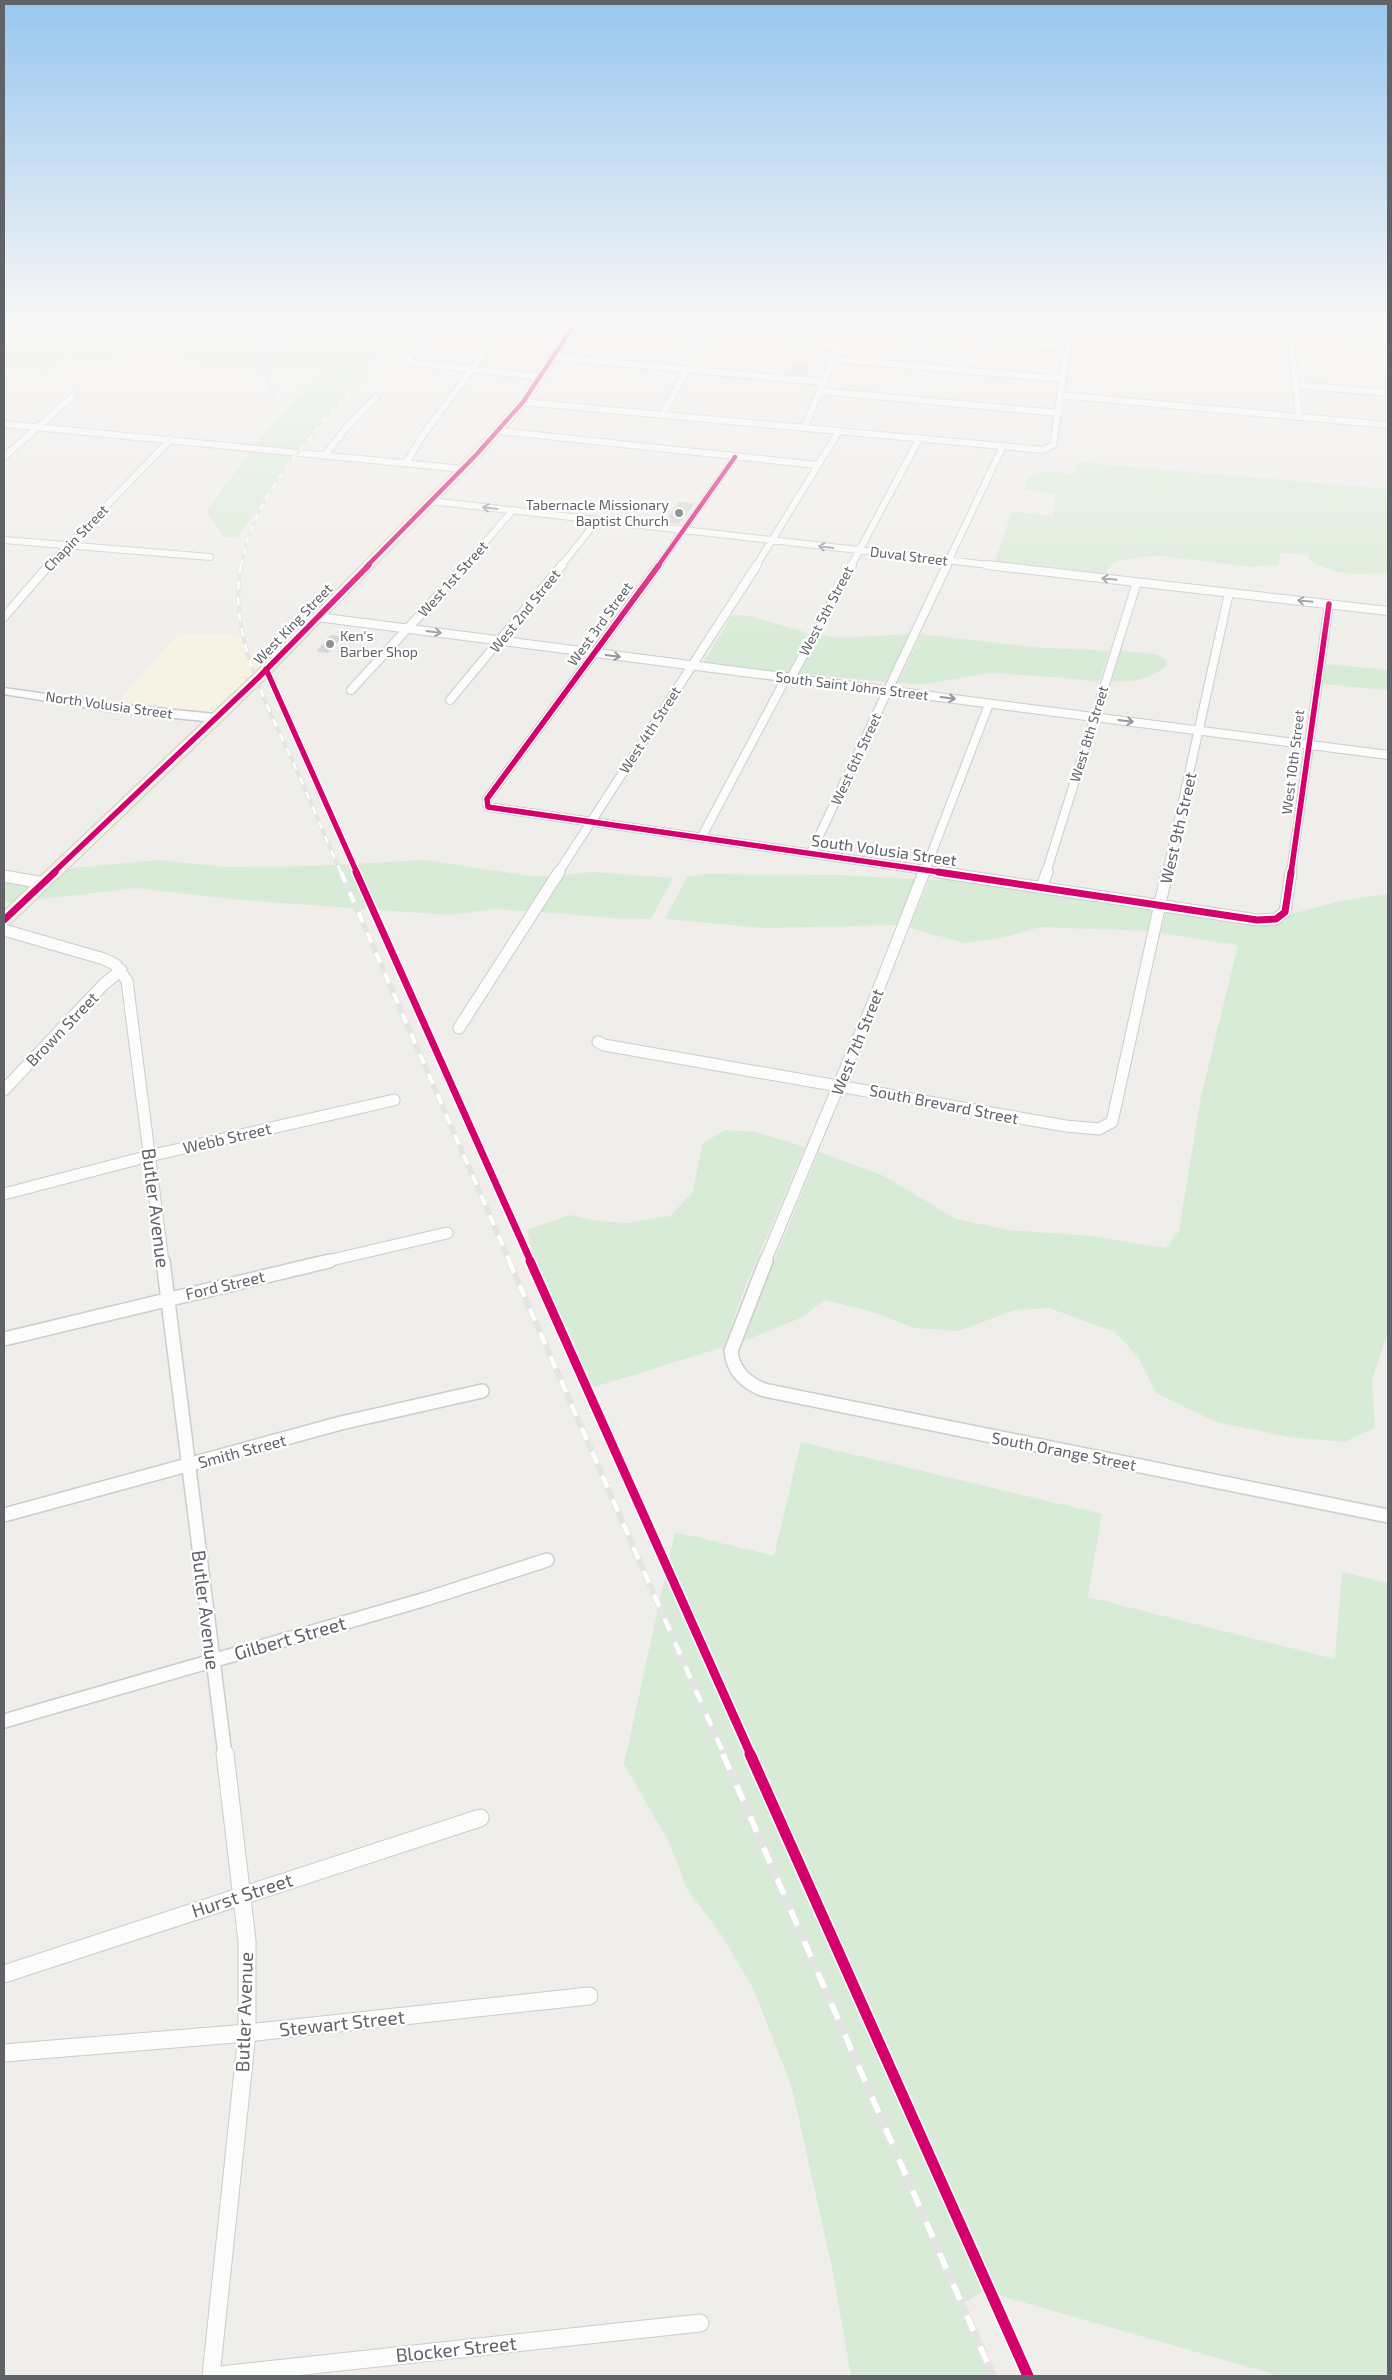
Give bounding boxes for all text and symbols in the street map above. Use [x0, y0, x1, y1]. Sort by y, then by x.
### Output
place label: Tabernacle Missionary Baptist Church [526, 496, 670, 529]
street label: Chapin Street [40, 501, 111, 574]
one-way arrow [483, 503, 499, 513]
marker: Tabernacle Missionary Baptist Church [673, 507, 685, 519]
street label: West 1st Street [414, 537, 491, 620]
one-way arrow [818, 542, 834, 552]
street label: Duval Street [869, 542, 949, 569]
street label: West 5th Street [795, 563, 856, 659]
street label: West 2nd Street [486, 566, 563, 656]
one-way arrow [1101, 574, 1117, 584]
street label: West 3rd Street [563, 578, 636, 669]
street label: West King Street [250, 580, 336, 668]
one-way arrow [1297, 596, 1313, 606]
place label: Ken's Barber Shop [340, 627, 418, 660]
one-way arrow [426, 627, 442, 637]
marker: Ken's Barber Shop [324, 638, 336, 650]
one-way arrow [604, 651, 620, 661]
street label: South Saint Johns Street [775, 668, 929, 703]
street label: West 4th Street [615, 683, 684, 776]
street label: West 8th Street [1066, 684, 1111, 784]
street label: North Volusia Street [44, 687, 174, 722]
one-way arrow [939, 693, 955, 703]
street label: West 10th Street [1278, 708, 1307, 815]
street label: West 6th Street [827, 710, 884, 808]
one-way arrow [1118, 716, 1134, 726]
street label: West 9th Street [1155, 770, 1200, 885]
street label: South Volusia Street [810, 830, 958, 869]
street label: West 7th Street [827, 986, 886, 1098]
street label: Brown Street [22, 988, 102, 1070]
street label: South Brevard Street [868, 1080, 1020, 1127]
street label: Webb Street [181, 1118, 273, 1157]
street label: Butler Avenue [138, 1147, 175, 1269]
street label: Ford Street [183, 1266, 266, 1303]
street label: South Orange Street [990, 1427, 1138, 1474]
street label: Smith Street [196, 1430, 288, 1471]
street label: Butler Avenue [188, 1549, 225, 1671]
street label: Gilbert Street [231, 1611, 348, 1664]
street label: Hurst Street [188, 1867, 295, 1922]
street label: Butler Avenue [230, 1951, 257, 2073]
street label: Stewart Street [278, 2004, 406, 2041]
street label: Blocker Street [394, 2331, 517, 2366]

